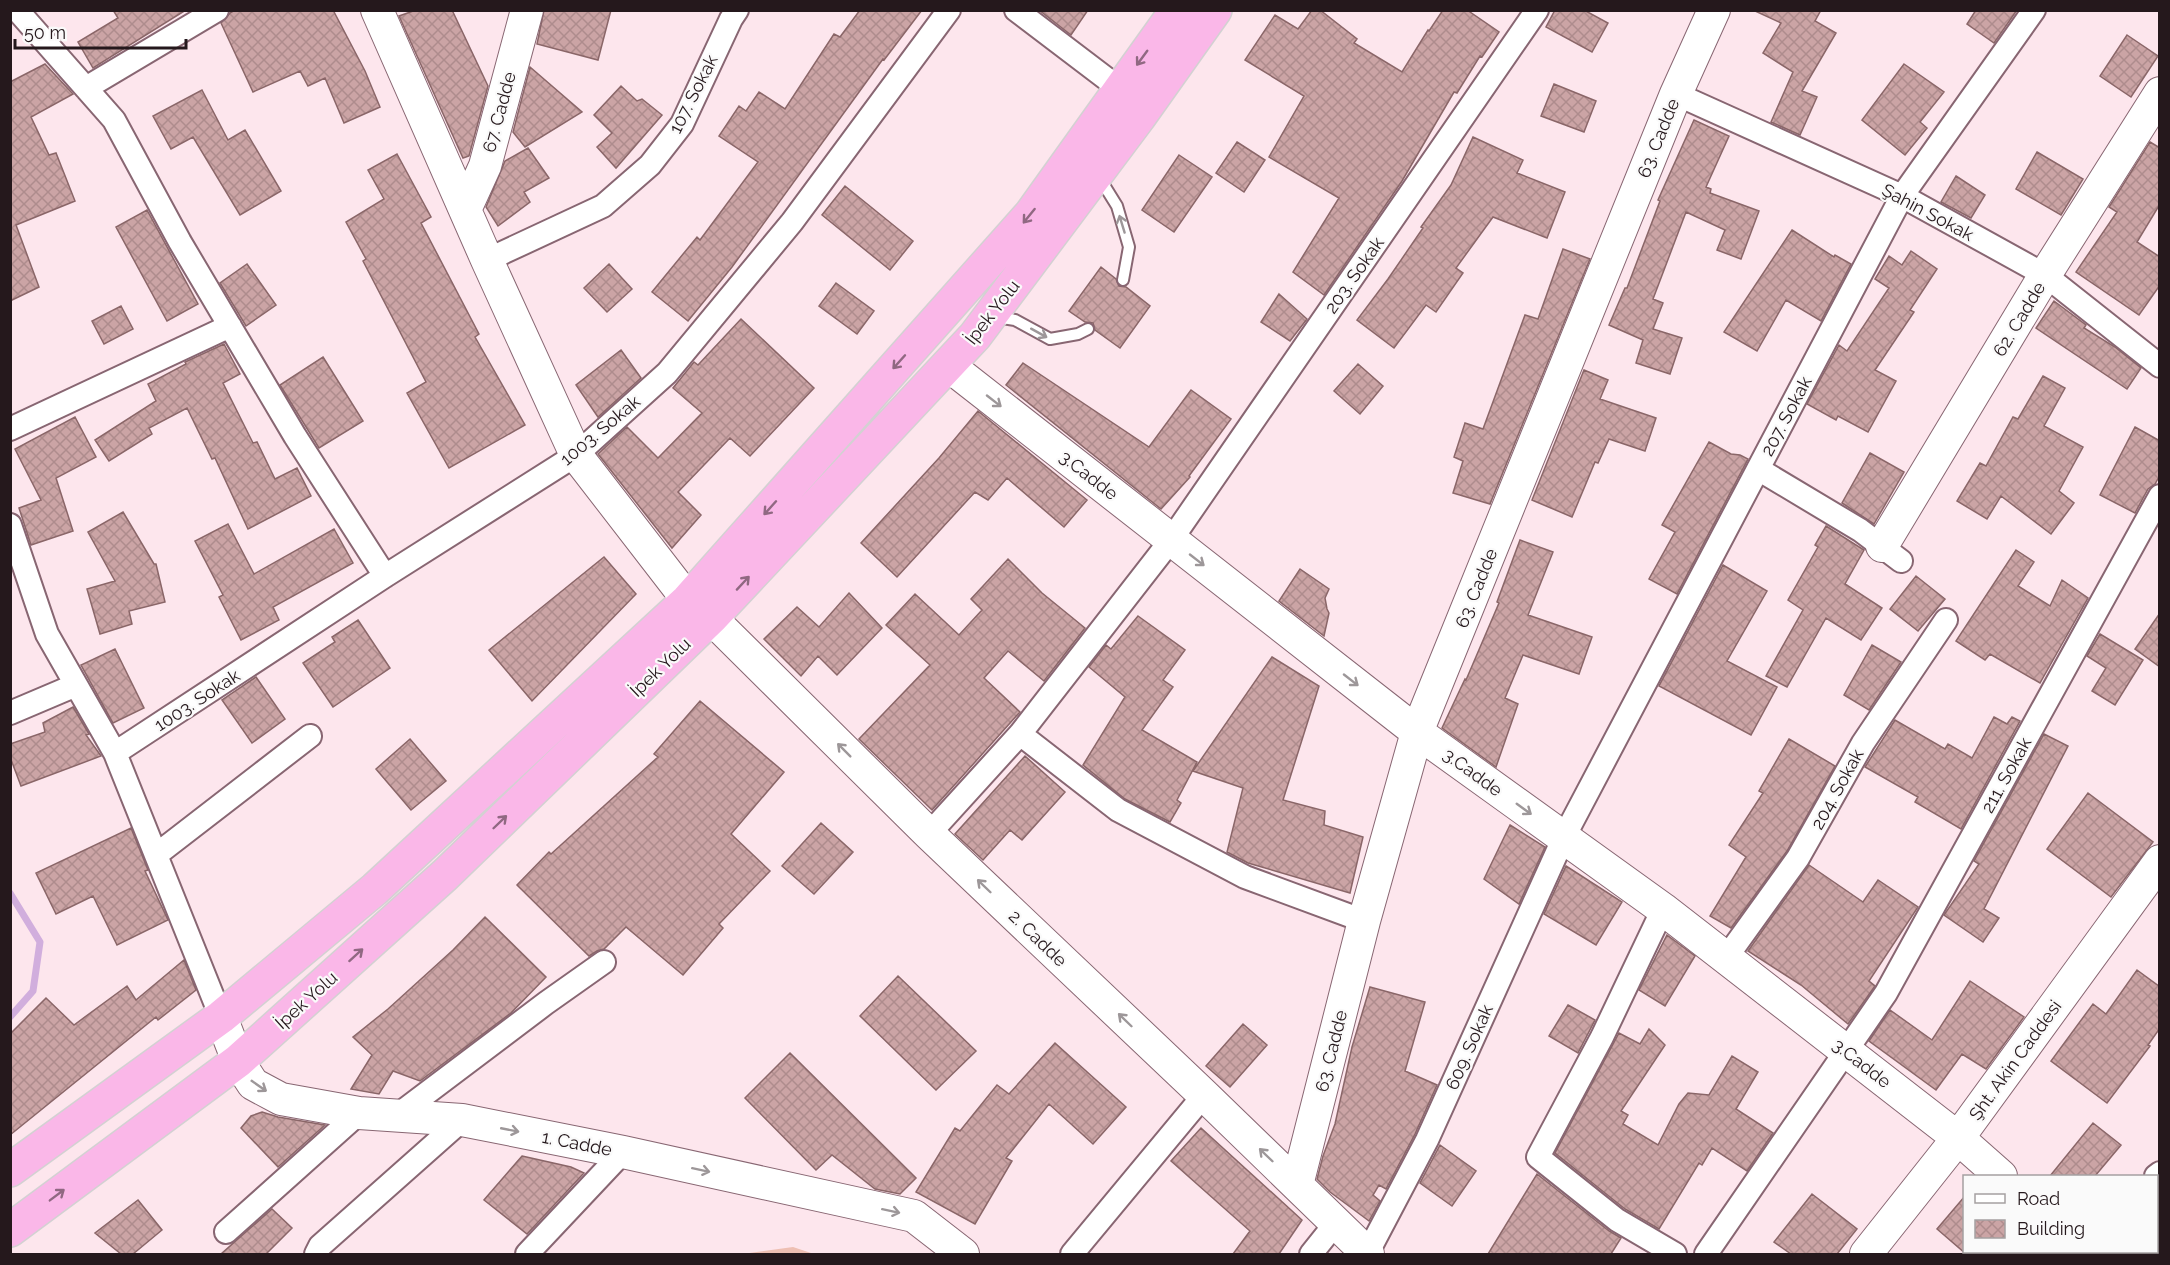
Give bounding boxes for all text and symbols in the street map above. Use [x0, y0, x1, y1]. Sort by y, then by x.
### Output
scale bar [15, 12, 186, 50]
text: 50 m [24, 22, 66, 43]
one-way arrow [1136, 50, 1149, 66]
street label: 107. Sokak [664, 51, 722, 137]
street label: 67. Cadde [478, 69, 520, 155]
street label: 63. Cadde [1633, 95, 1684, 181]
street label: Şahin Sokak [1879, 179, 1978, 245]
one-way arrow [1022, 208, 1035, 224]
one-way arrow [1116, 215, 1127, 234]
street label: 203. Sokak [1320, 232, 1388, 317]
street label: İpek Yolu [960, 276, 1024, 348]
street label: 62. Cadde [1989, 278, 2050, 360]
one-way arrow [1029, 328, 1047, 339]
one-way arrow [892, 355, 906, 370]
street label: 207. Sokak [1756, 372, 1816, 459]
street label: 1003. Sokak [556, 390, 645, 469]
one-way arrow [986, 394, 1002, 407]
street label: 3.Cadde [1056, 446, 1123, 504]
one-way arrow [763, 500, 777, 515]
street label: 63. Cadde [1451, 545, 1502, 631]
one-way arrow [1188, 554, 1204, 567]
one-way arrow [736, 575, 751, 590]
street label: İpek Yolu [625, 633, 695, 701]
street label: 1003. Sokak [150, 664, 244, 735]
one-way arrow [1342, 674, 1358, 686]
street label: 211. Sokak [1977, 733, 2036, 817]
one-way arrow [837, 743, 852, 758]
street label: 3.Cadde [1439, 744, 1507, 801]
street label: 204. Sokak [1806, 745, 1868, 833]
one-way arrow [1515, 803, 1531, 815]
one-way arrow [492, 815, 507, 830]
one-way arrow [976, 879, 991, 893]
street label: 2. Cadde [1005, 905, 1072, 971]
one-way arrow [349, 948, 364, 962]
street label: İpek Yolu [271, 967, 341, 1033]
street label: Şht. Akin Caddesi [1964, 996, 2066, 1124]
street label: 609. Sokak [1441, 1001, 1497, 1093]
street label: 63. Cadde [1311, 1007, 1351, 1094]
one-way arrow [1118, 1013, 1133, 1028]
street label: 3.Cadde [1829, 1034, 1896, 1092]
one-way arrow [250, 1080, 266, 1092]
one-way arrow [500, 1125, 519, 1136]
street label: 1. Cadde [540, 1126, 614, 1160]
one-way arrow [1258, 1148, 1273, 1163]
one-way arrow [691, 1164, 710, 1176]
legend [1963, 1175, 2158, 1253]
text: Road [2017, 1188, 2060, 1209]
one-way arrow [49, 1189, 65, 1201]
one-way arrow [882, 1206, 901, 1218]
text: Building [2017, 1218, 2085, 1239]

